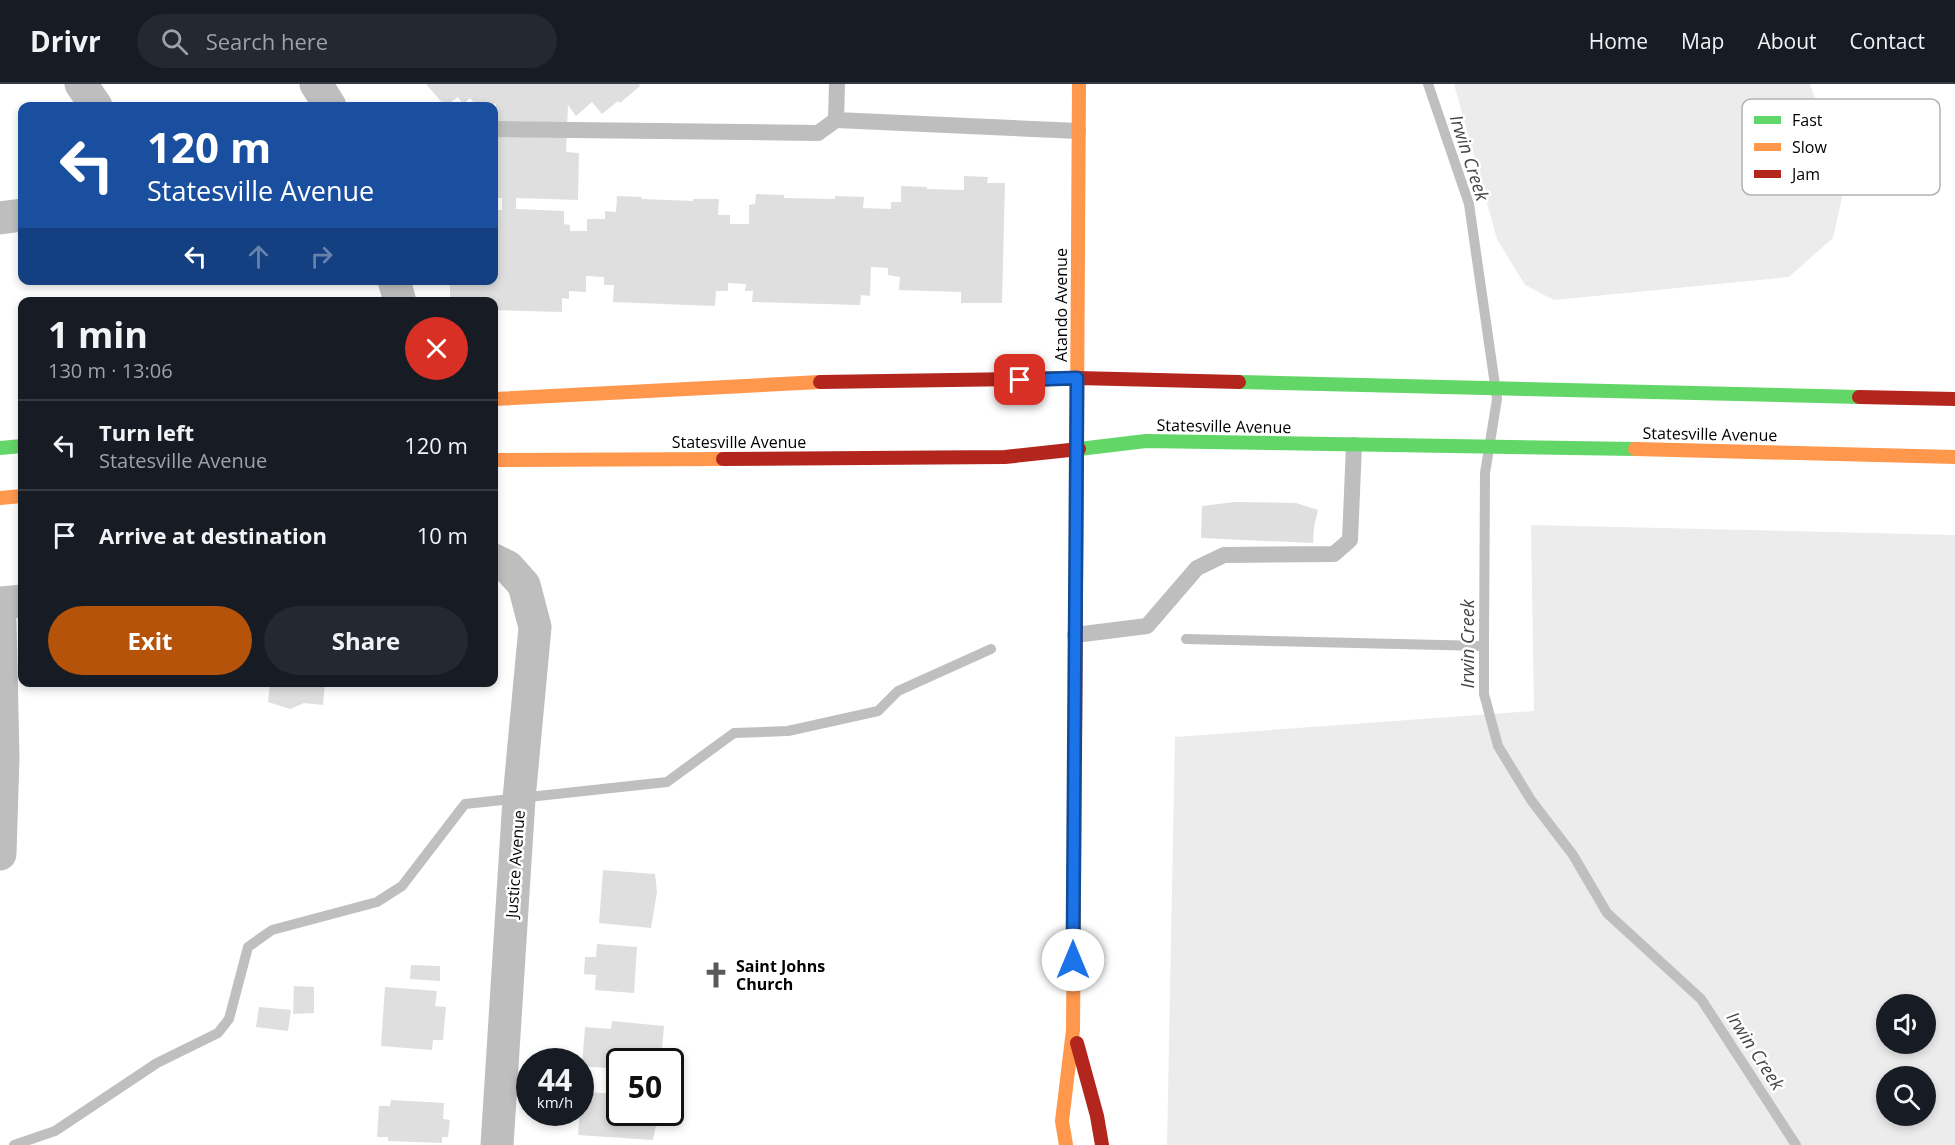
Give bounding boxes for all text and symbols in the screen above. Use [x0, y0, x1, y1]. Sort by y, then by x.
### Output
search box [137, 14, 557, 68]
text: Drivr [30, 22, 101, 60]
icon: search [158, 25, 191, 58]
text: Search here [206, 26, 328, 56]
text: Home [1589, 27, 1648, 55]
text: Map [1681, 27, 1724, 55]
text: About [1757, 27, 1817, 55]
text: Contact [1850, 27, 1925, 55]
legend [1742, 99, 1940, 195]
text: Fast [1792, 109, 1823, 131]
water label: Irwin Creek [1445, 112, 1495, 205]
text: 120 m [147, 118, 271, 175]
icon: left [48, 126, 126, 204]
text: Slow [1792, 136, 1827, 158]
text: Jam [1790, 163, 1820, 185]
text: Statesville Avenue [147, 172, 374, 209]
icon: left [179, 240, 212, 273]
icon: ahead [242, 240, 275, 273]
icon: right [305, 240, 338, 273]
street label: Atando Avenue [1050, 248, 1072, 362]
text: 1 min [48, 310, 148, 359]
button: close [405, 317, 468, 380]
pin [994, 354, 1045, 405]
text: 130 m · 13:06 [48, 357, 173, 384]
icon: arrive [1003, 363, 1036, 396]
street label: Statesville Avenue [1156, 414, 1292, 438]
text: Turn left [99, 417, 194, 447]
street label: Statesville Avenue [1642, 422, 1778, 446]
icon: left [48, 429, 81, 462]
text: 120 m [404, 430, 468, 460]
street label: Statesville Avenue [672, 431, 806, 453]
text: Statesville Avenue [99, 447, 267, 474]
icon: arrive [48, 519, 81, 552]
text: Arrive at destination [99, 520, 327, 550]
text: 10 m [417, 520, 468, 550]
water label: Irwin Creek [1455, 598, 1479, 688]
button: Exit [48, 606, 252, 675]
button: Share [264, 606, 468, 675]
street label: Justice Avenue [500, 809, 530, 921]
position arrow [1041, 928, 1105, 992]
place label: Saint Johns Church [736, 955, 825, 995]
church icon: Saint Johns Church [701, 960, 731, 990]
map controls [1876, 994, 1936, 1126]
button: sound [1876, 994, 1936, 1054]
water label: Irwin Creek [1722, 1007, 1791, 1095]
speed limit sign: 50 [606, 1048, 684, 1126]
text: 44 [538, 1059, 572, 1100]
button: search [1876, 1066, 1936, 1126]
text: km/h [537, 1092, 573, 1112]

